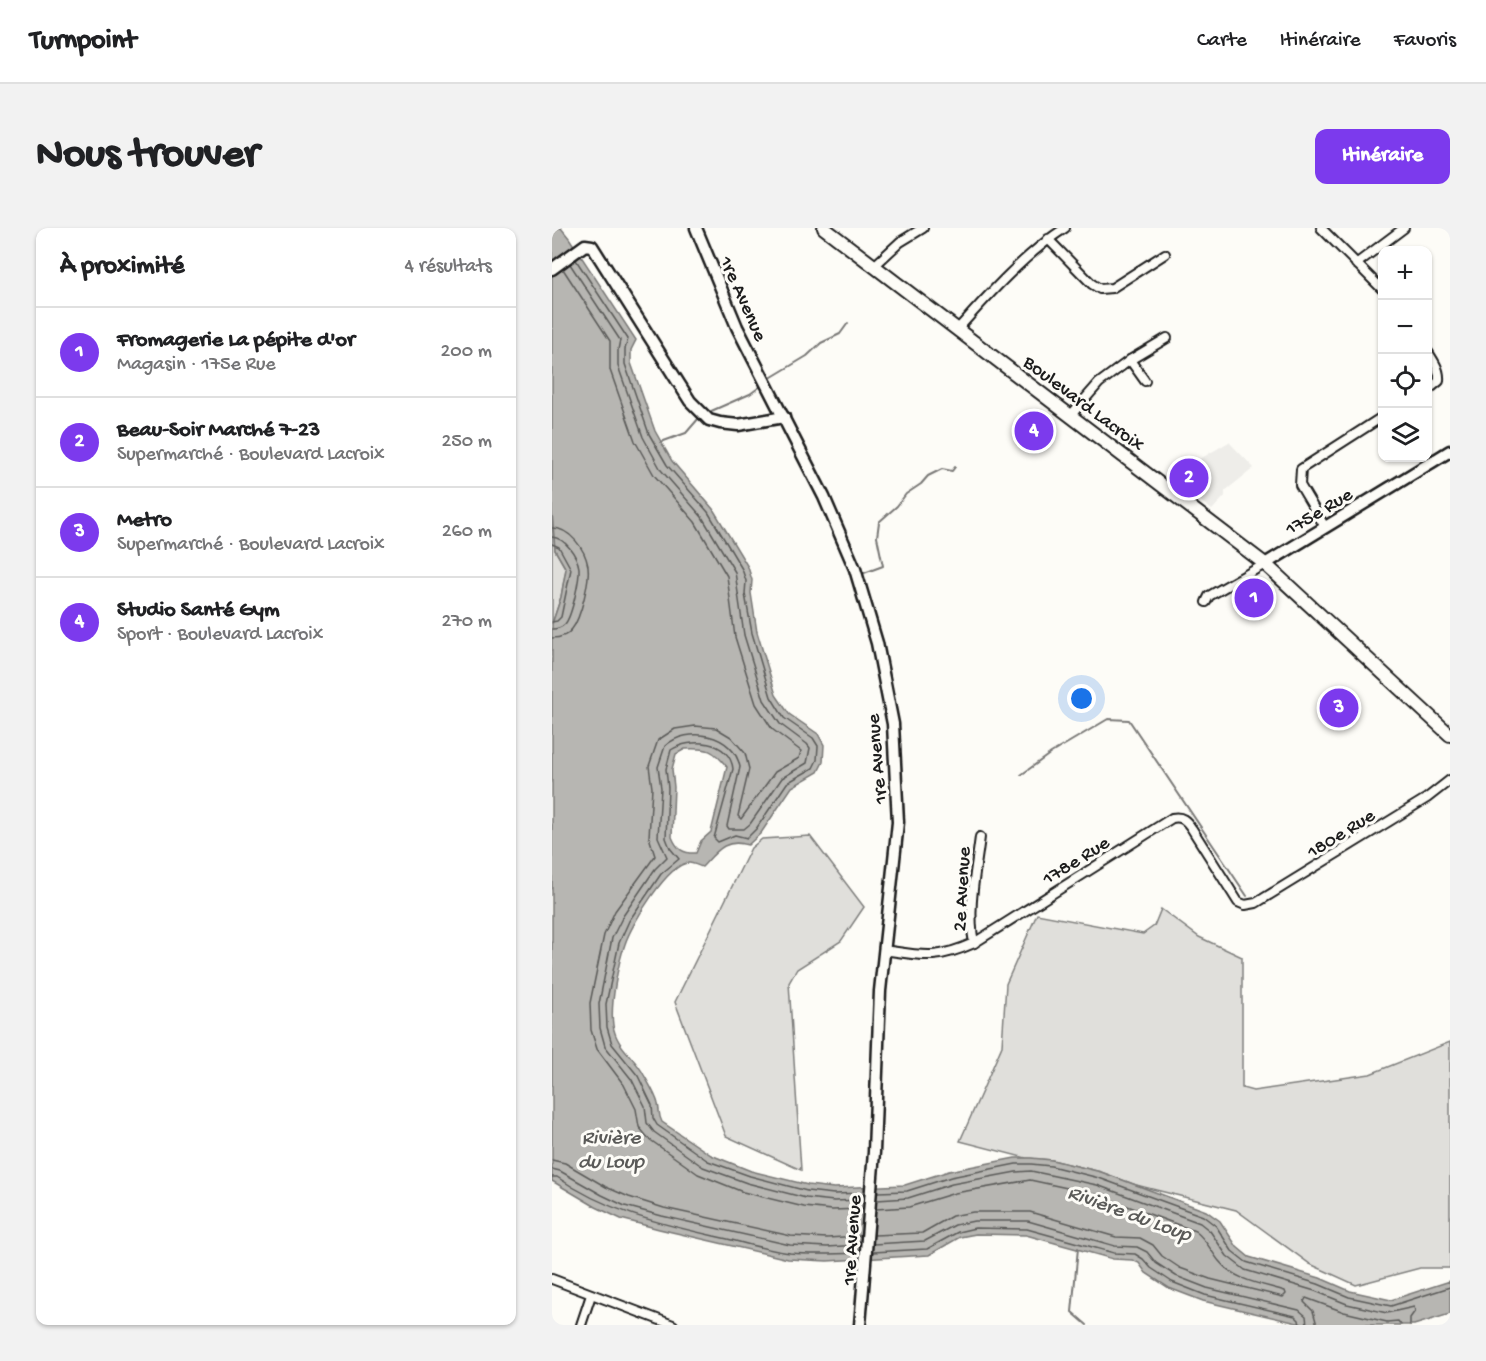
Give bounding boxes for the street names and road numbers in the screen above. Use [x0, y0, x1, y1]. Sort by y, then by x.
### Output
street label: 1re Avenue [713, 253, 771, 346]
street label: Boulevard Lacroix [1017, 351, 1148, 458]
street label: 175e Rue [1281, 484, 1358, 542]
street label: 1re Avenue [863, 712, 894, 806]
street label: 180e Rue [1303, 805, 1381, 865]
street label: 178e Rue [1038, 832, 1115, 892]
street label: 2e Avenue [950, 845, 977, 932]
street label: 1re Avenue [839, 1194, 868, 1287]

